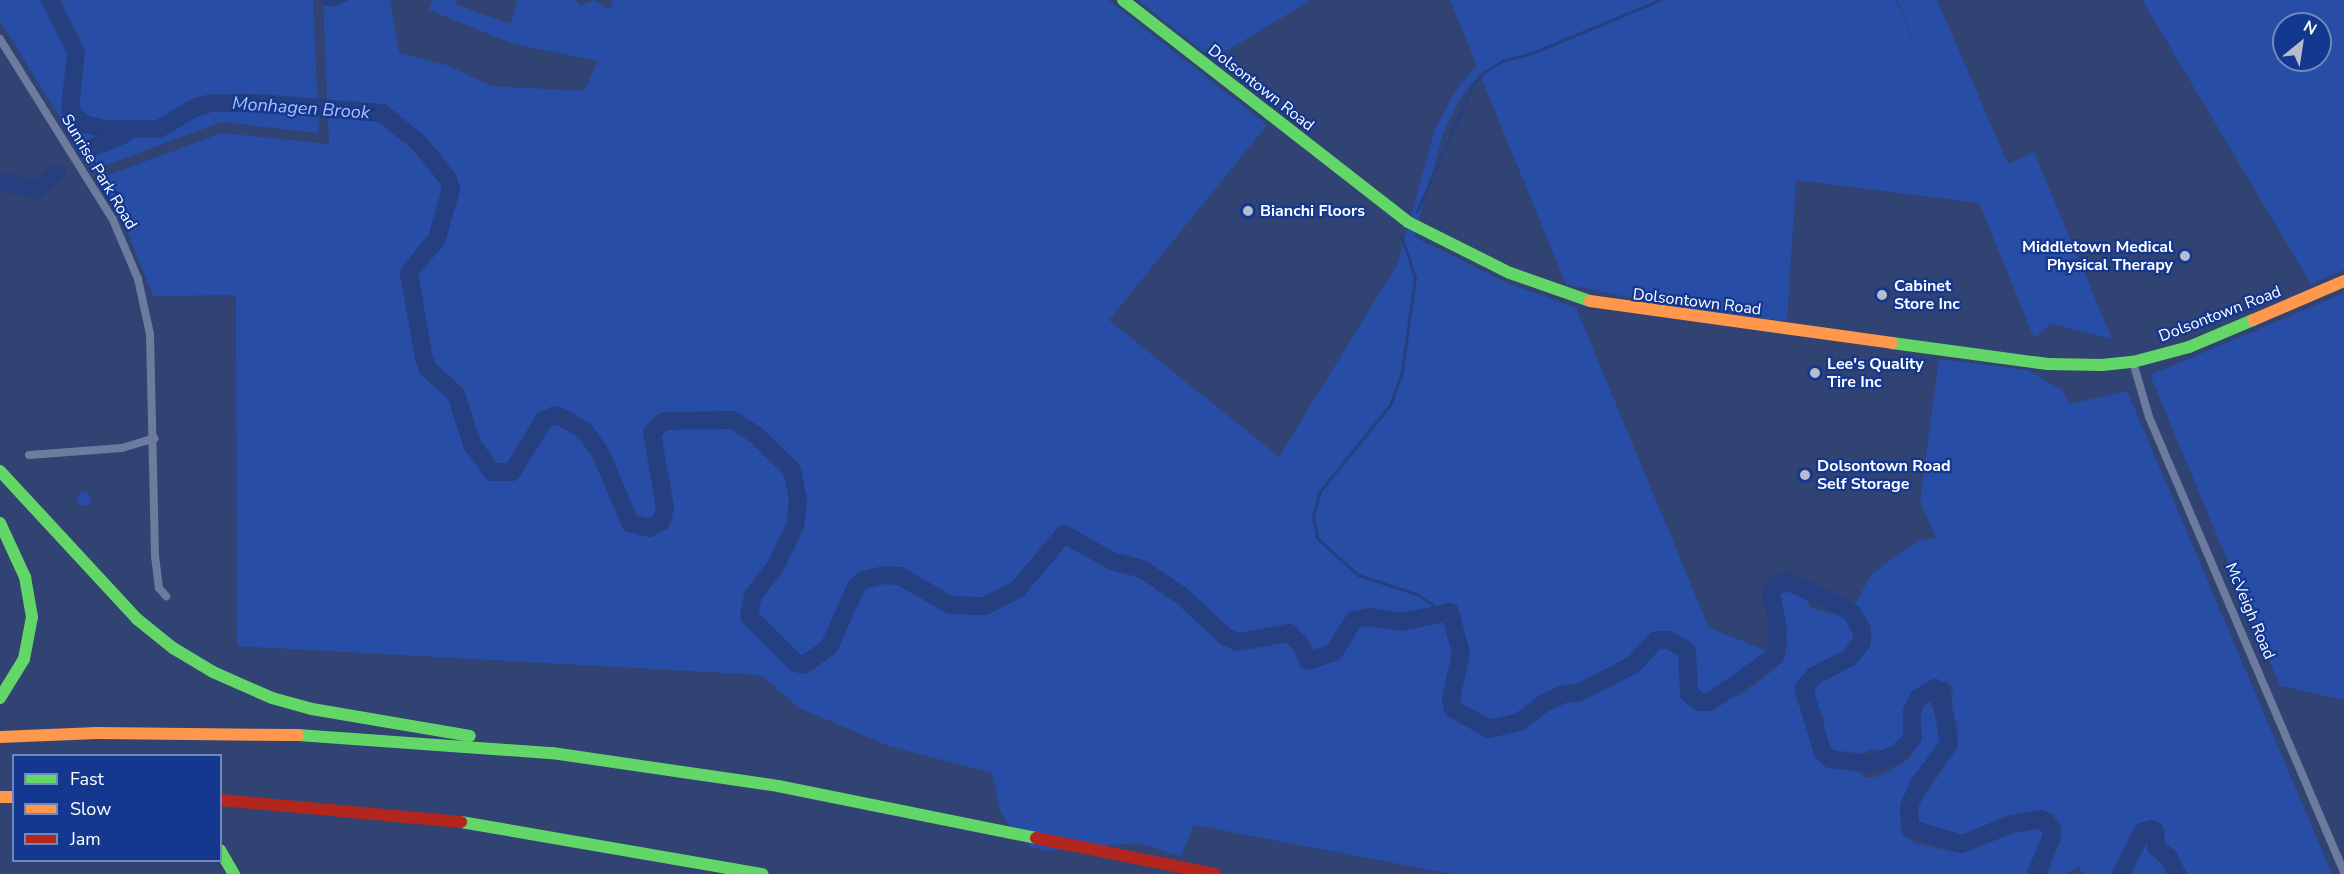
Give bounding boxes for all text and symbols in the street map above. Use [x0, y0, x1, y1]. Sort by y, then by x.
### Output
north arrow [2272, 12, 2332, 72]
text: N [2299, 16, 2321, 41]
street label: Dolsontown Road [1204, 41, 1318, 135]
water label: Monhagen Brook [231, 92, 371, 124]
street label: Sunrise Park Road [57, 111, 141, 233]
place label: Bianchi Floors [1260, 201, 1365, 221]
marker: Bianchi Floors [1241, 204, 1255, 218]
place label: Middletown Medical Physical Therapy [2022, 237, 2173, 275]
marker: Middletown Medical Physical Therapy [2178, 249, 2192, 263]
place label: Cabinet Store Inc [1894, 276, 1960, 314]
street label: Dolsontown Road [2156, 282, 2284, 346]
street label: Dolsontown Road [1632, 285, 1762, 319]
marker: Cabinet Store Inc [1875, 288, 1889, 302]
place label: Lee's Quality Tire Inc [1827, 354, 1924, 392]
marker: Lee's Quality Tire Inc [1808, 366, 1822, 380]
place label: Dolsontown Road Self Storage [1817, 456, 1951, 494]
marker: Dolsontown Road Self Storage [1798, 468, 1812, 482]
street label: McVeigh Road [2221, 560, 2279, 662]
legend [12, 754, 222, 862]
text: Fast [70, 767, 104, 791]
text: Slow [70, 797, 111, 821]
text: Jam [70, 827, 101, 851]

